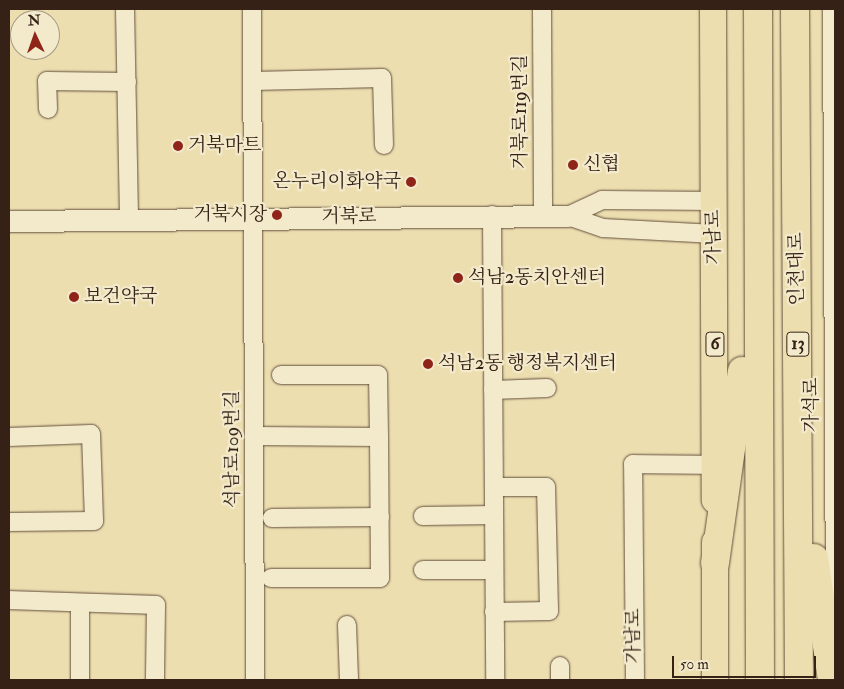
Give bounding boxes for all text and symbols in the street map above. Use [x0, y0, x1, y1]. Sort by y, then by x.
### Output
north arrow [10, 10, 60, 60]
text: N [28, 12, 41, 29]
street label: 거북로119번길 [510, 55, 532, 169]
place label: 거북마트 [188, 135, 261, 157]
marker: 거북마트 [172, 140, 184, 152]
place label: 신협 [583, 154, 620, 176]
marker: 신협 [567, 159, 579, 171]
place label: 온누리이화약국 [273, 171, 401, 193]
marker: 온누리이화약국 [405, 176, 417, 188]
place label: 거북시장 [194, 204, 267, 226]
street label: 거북로 [321, 205, 377, 229]
marker: 거북시장 [271, 209, 283, 221]
street label: 가남로 [702, 209, 726, 265]
street label: 인천대로 [785, 232, 809, 306]
place label: 석남2동치안센터 [468, 267, 606, 289]
marker: 석남2동치안센터 [452, 272, 464, 284]
place label: 보건약국 [84, 286, 157, 308]
marker: 보건약국 [68, 291, 80, 303]
road number: 6 [705, 328, 725, 359]
road number: 13 [786, 328, 810, 359]
place label: 석남2동 행정복지센터 [438, 353, 617, 375]
marker: 석남2동 행정복지센터 [422, 358, 434, 370]
street label: 가석로 [801, 377, 823, 433]
street label: 석남로109번길 [222, 390, 244, 508]
street label: 가남로 [623, 608, 645, 664]
scale bar [674, 646, 818, 678]
text: 50 m [680, 655, 709, 674]

